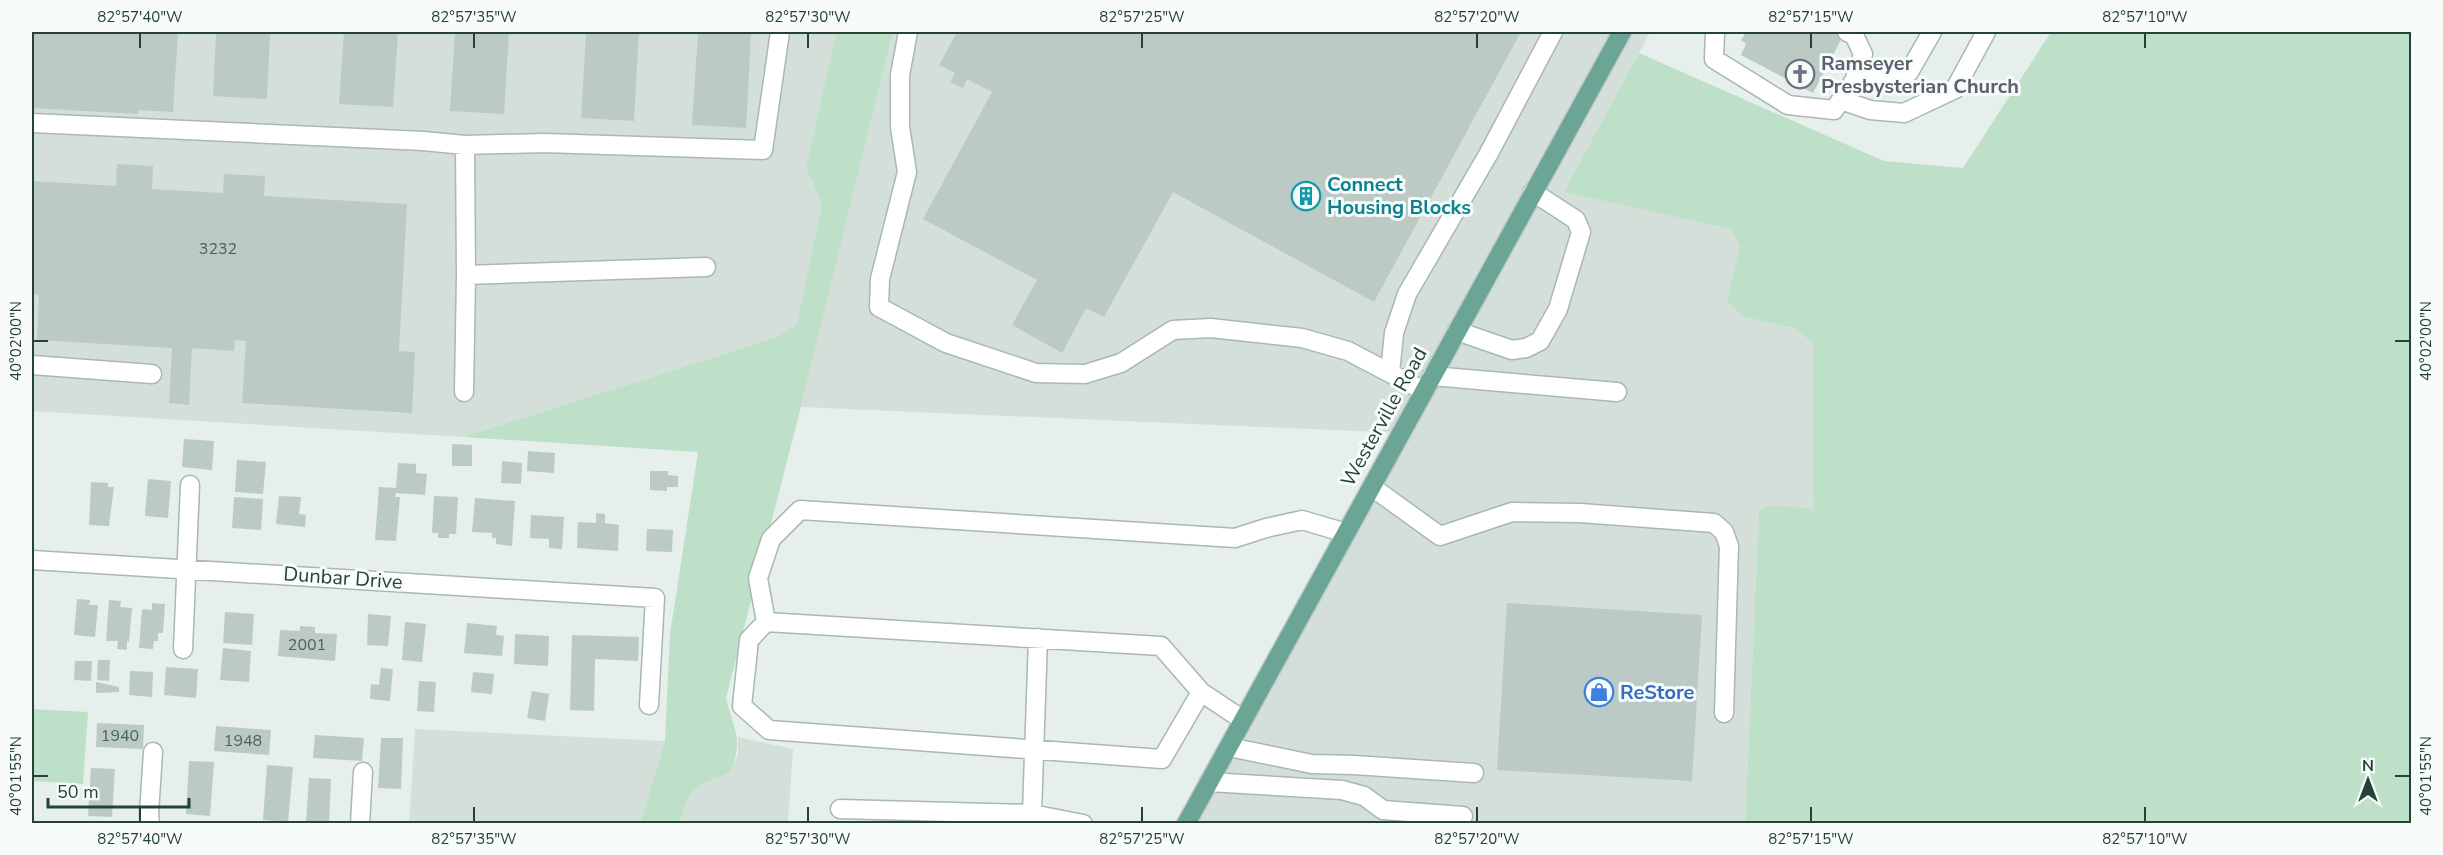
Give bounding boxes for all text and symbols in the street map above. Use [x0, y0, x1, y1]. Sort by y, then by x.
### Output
text: 82°57'40"W [97, 7, 183, 27]
text: 82°57'35"W [431, 7, 517, 27]
text: 82°57'30"W [765, 7, 851, 27]
text: 82°57'25"W [1099, 7, 1185, 27]
text: 82°57'20"W [1434, 7, 1520, 27]
text: 82°57'15"W [1768, 7, 1854, 27]
text: 82°57'10"W [2102, 7, 2188, 27]
place label: Ramseyer Presbysterian Church [1821, 50, 2019, 100]
church icon: Ramseyer Presbysterian Church [1784, 58, 1816, 90]
place label: Connect Housing Blocks [1327, 171, 1471, 221]
building icon: Connect Housing Blocks [1290, 180, 1322, 212]
house number: 3232 [199, 238, 237, 260]
text: 40°02'00"N [6, 301, 26, 381]
text: 40°02'00"N [2416, 301, 2436, 381]
street label: Westerville Road [1335, 343, 1433, 491]
street label: Dunbar Drive [282, 560, 404, 596]
house number: 2001 [288, 634, 326, 656]
shop icon: ReStore [1583, 676, 1615, 708]
place label: ReStore [1620, 679, 1695, 706]
house number: 1940 [101, 725, 139, 747]
house number: 1948 [224, 730, 262, 752]
text: 40°01'55"N [6, 736, 26, 816]
text: 40°01'55"N [2416, 736, 2436, 816]
north arrow [2338, 750, 2398, 810]
text: N [2362, 755, 2374, 777]
scale bar [48, 771, 189, 809]
text: 50 m [57, 780, 99, 804]
text: 82°57'40"W [97, 829, 183, 849]
text: 82°57'35"W [431, 829, 517, 849]
text: 82°57'30"W [765, 829, 851, 849]
text: 82°57'25"W [1099, 829, 1185, 849]
text: 82°57'20"W [1434, 829, 1520, 849]
text: 82°57'15"W [1768, 829, 1854, 849]
text: 82°57'10"W [2102, 829, 2188, 849]

